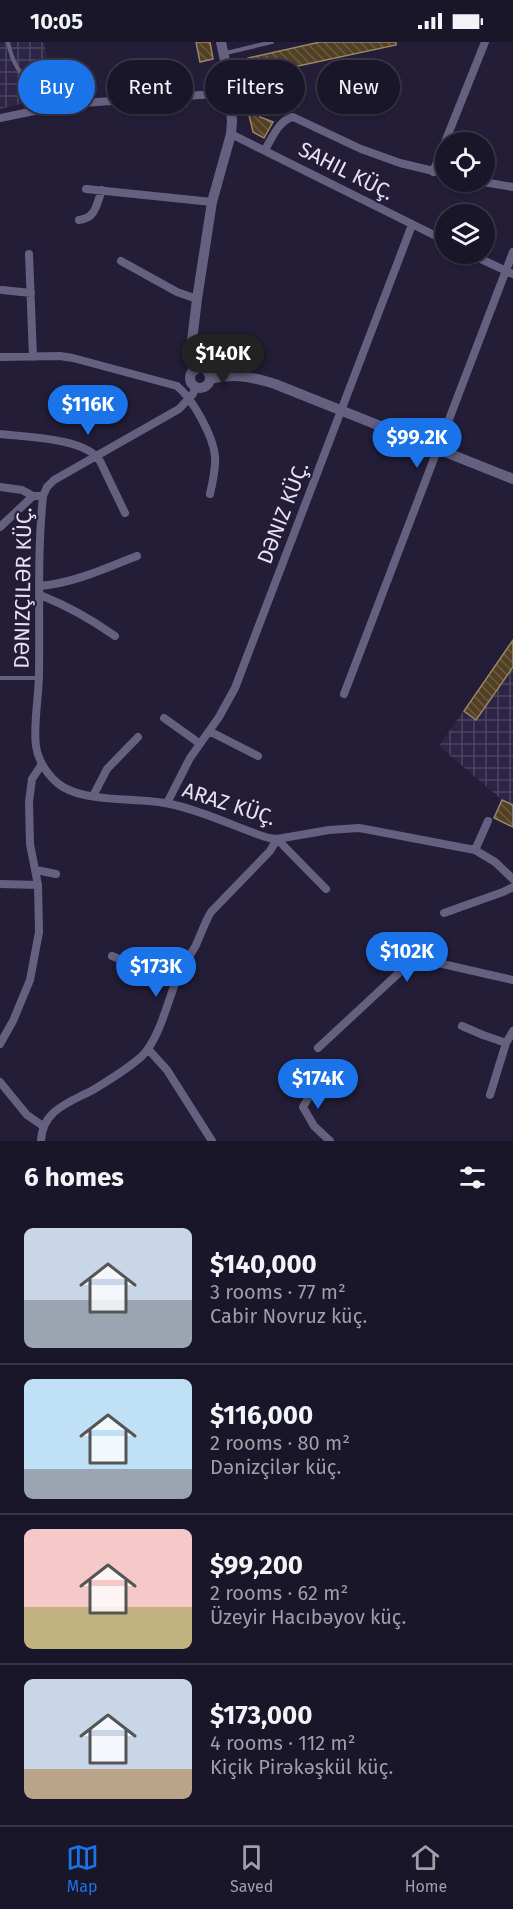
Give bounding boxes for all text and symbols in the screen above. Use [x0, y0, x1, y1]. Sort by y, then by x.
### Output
text: 10:05 [30, 8, 83, 35]
chip: Buy [18, 60, 95, 114]
chip: Rent [107, 60, 193, 114]
chip: Filters [205, 60, 305, 114]
chip: New [317, 60, 400, 114]
map controls [435, 132, 495, 264]
button: locate [435, 132, 495, 192]
street label: SAHIL KÜÇ. [294, 136, 398, 206]
button: layers [435, 204, 495, 264]
pin: $140K [181, 334, 265, 385]
text: $140K [195, 341, 251, 365]
pin: $116K [46, 385, 130, 436]
text: $116K [62, 392, 114, 416]
pin: $99.2K [368, 418, 466, 469]
text: $99.2K [387, 425, 447, 449]
street label: DӘNIZ KÜÇ. [252, 458, 314, 568]
street label: DӘNIZÇILӘR KÜÇ. [9, 507, 37, 669]
street label: ARAZ KÜÇ. [179, 777, 279, 831]
pin: $102K [365, 932, 449, 983]
text: $102K [380, 939, 434, 963]
pin: $173K [114, 947, 198, 998]
text: $173K [130, 954, 182, 978]
pin: $174K [276, 1059, 360, 1110]
text: $174K [292, 1066, 344, 1090]
icon: filters [456, 1161, 489, 1194]
text: 6 homes [24, 1162, 124, 1193]
text: $140,000 [210, 1249, 317, 1280]
icon: home [72, 1252, 144, 1324]
text: 3 rooms · 77 m² [210, 1280, 346, 1304]
text: Cabir Novruz küç. [210, 1304, 367, 1328]
text: $116,000 [210, 1400, 313, 1431]
icon: home [72, 1403, 144, 1475]
text: 2 rooms · 80 m² [210, 1431, 350, 1455]
text: Dәnizçilәr küç. [210, 1455, 341, 1479]
text: $99,200 [210, 1550, 303, 1581]
icon: home [72, 1553, 144, 1625]
text: 2 rooms · 62 m² [210, 1581, 348, 1605]
text: Üzeyir Hacıbəyov küç. [210, 1605, 406, 1629]
text: $173,000 [210, 1700, 312, 1731]
icon: home [72, 1703, 144, 1775]
text: 4 rooms · 112 m² [210, 1731, 356, 1755]
text: Kiçik Pirəkəşkül küç. [210, 1755, 393, 1779]
tab: Map [66, 1841, 99, 1896]
tab: Saved [230, 1841, 273, 1896]
tab: Home [405, 1841, 447, 1896]

